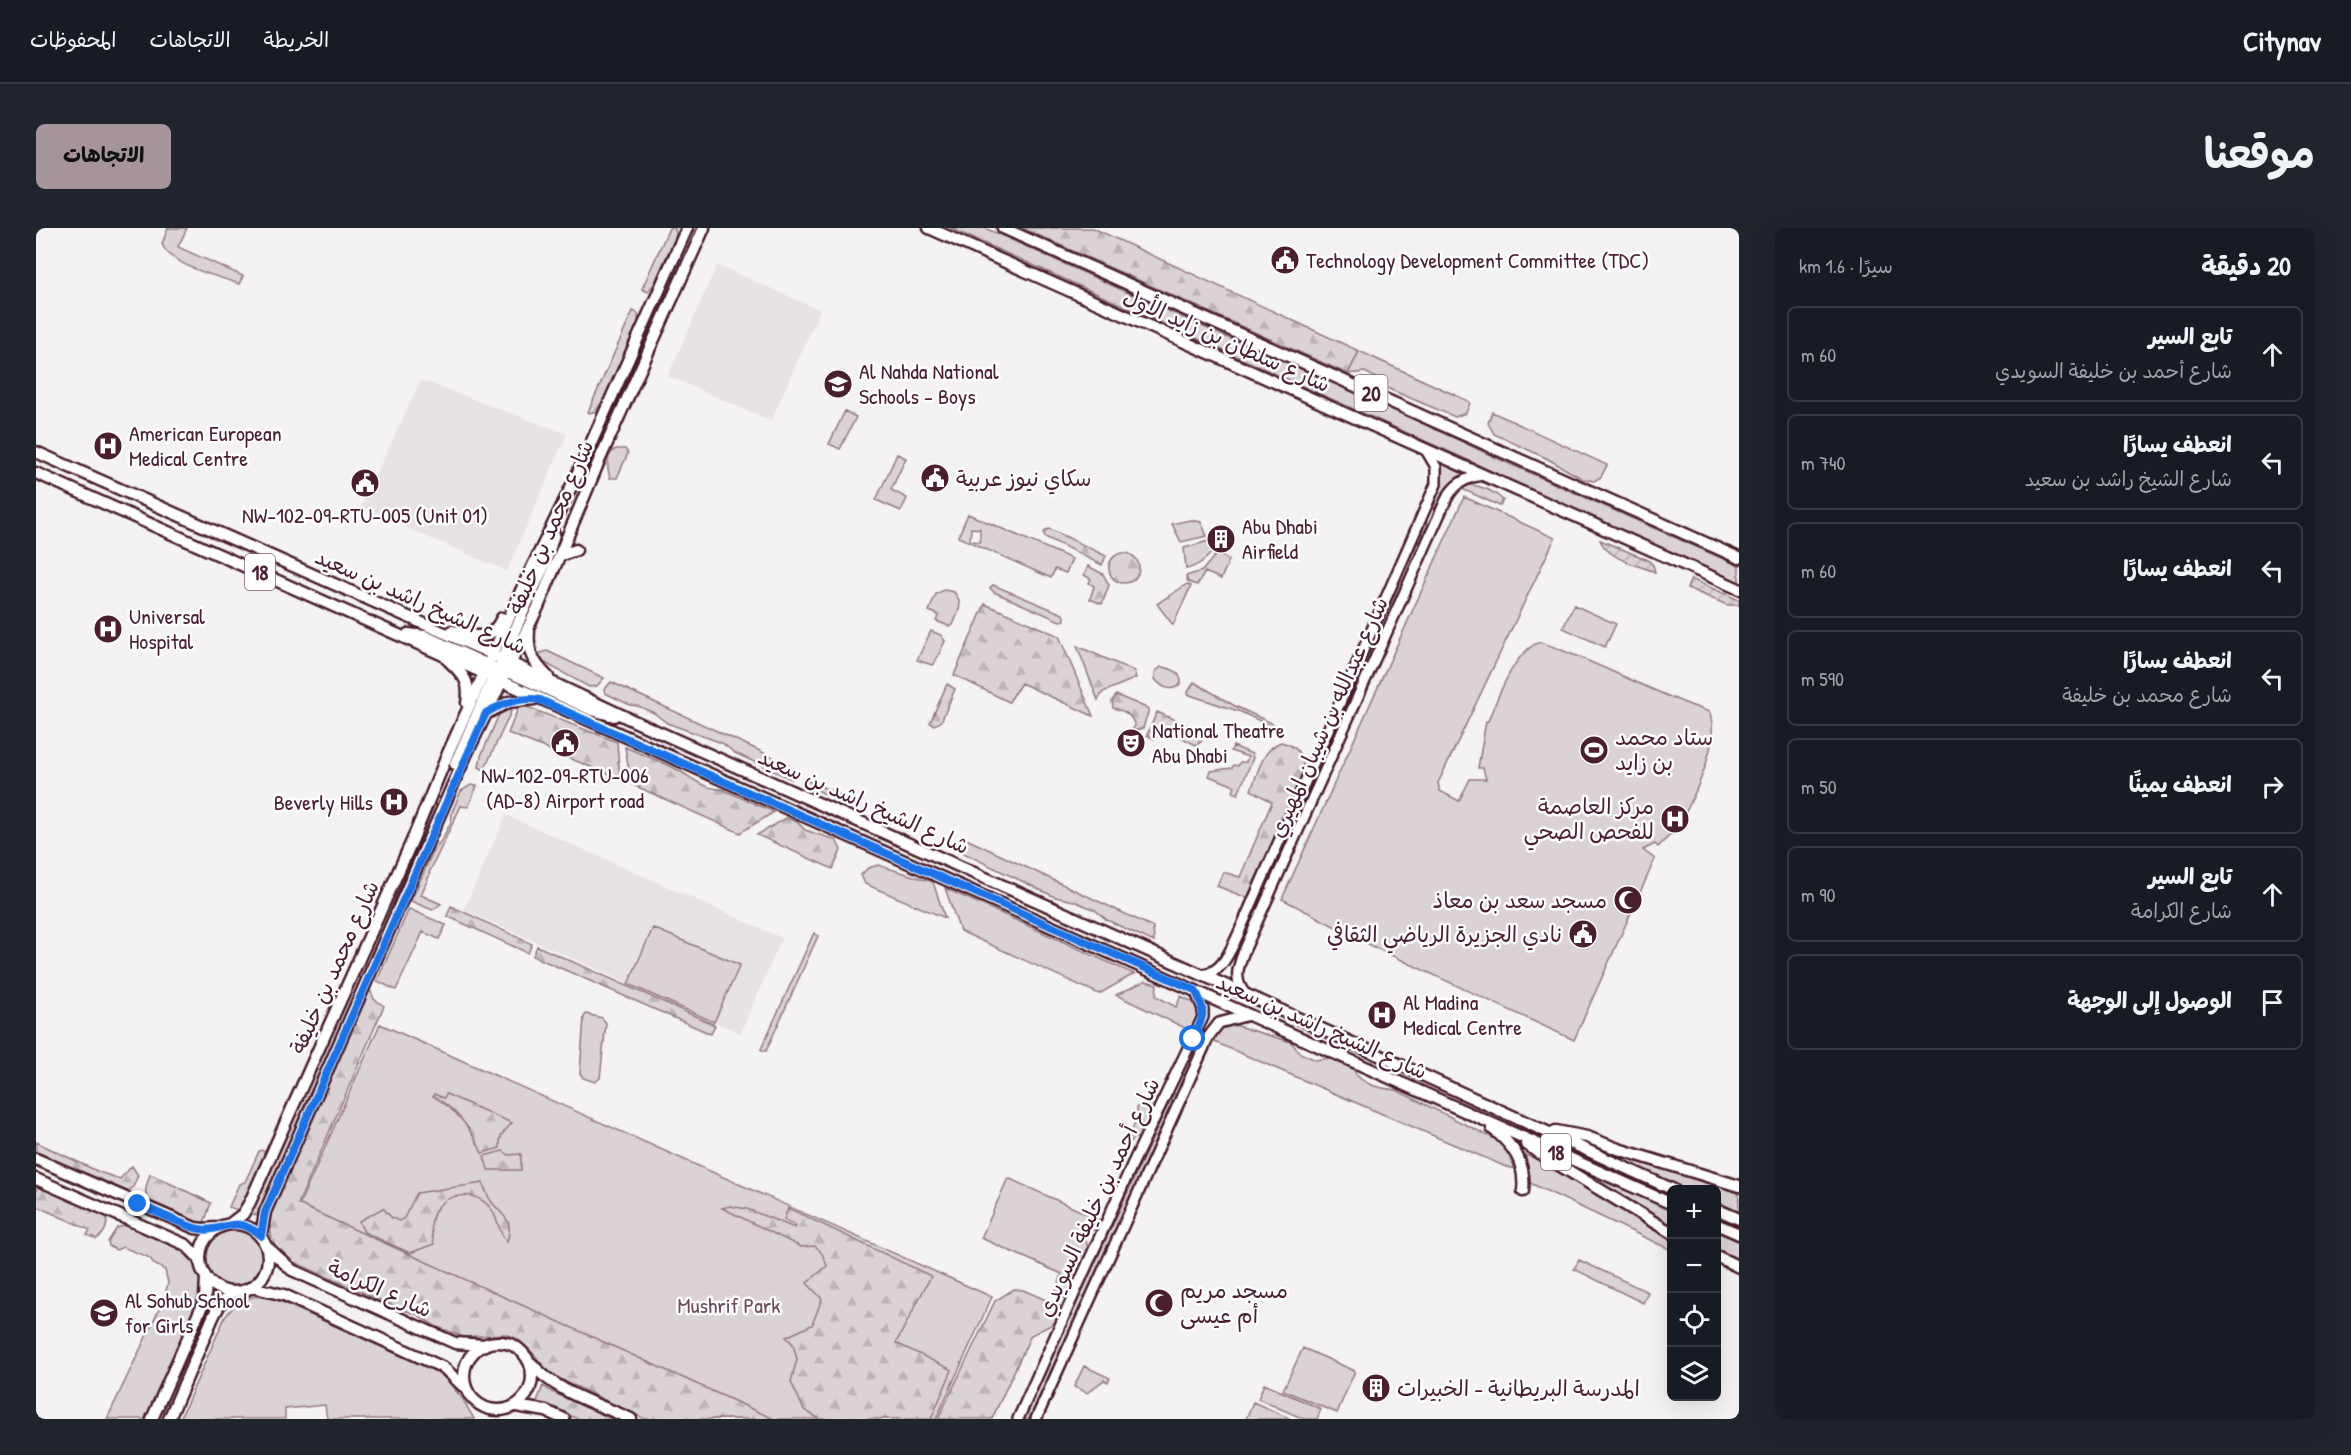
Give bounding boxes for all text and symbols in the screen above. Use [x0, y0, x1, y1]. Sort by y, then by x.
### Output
text: Citynav [2243, 22, 2321, 60]
text: المحفوظات [30, 25, 116, 54]
text: الاتجاهات [149, 25, 231, 54]
text: الخريطة [264, 25, 329, 54]
button: الاتجاهات [36, 124, 171, 189]
text: موقعنا [2204, 124, 2315, 181]
public building icon: Technology Development Committee (TDC) [1269, 244, 1301, 276]
place label: Technology Development Committee (TDC) [1306, 245, 1649, 275]
text: 20 دقيقة [2201, 248, 2291, 283]
text: سيرًا · 1.6 km [1799, 252, 1893, 279]
street label: شارع سلطان بن زايد الأول [1118, 281, 1335, 400]
text: تابع السير [2149, 321, 2232, 351]
icon: ahead [2256, 338, 2289, 371]
text: 60 m [1801, 341, 1836, 368]
place label: Al Nahda National Schools - Boys [859, 356, 999, 411]
text: شارع أحمد بن خليفة السويدي [1995, 357, 2232, 384]
school or university icon: Al Nahda National Schools - Boys [822, 368, 854, 400]
road number: 20 [1354, 375, 1388, 411]
place label: American European Medical Centre [129, 418, 282, 473]
text: انعطف يسارًا [2123, 429, 2232, 459]
hospital icon: American European Medical Centre [92, 430, 124, 462]
street label: شارع محمد بن خليفة [500, 435, 601, 619]
icon: left [2256, 446, 2289, 479]
text: 740 m [1801, 449, 1846, 476]
public building icon: سكاي نيوز عربية [919, 462, 951, 494]
place label: سكاي نيوز عربية [956, 463, 1092, 495]
text: شارع الشيخ راشد بن سعيد [2025, 465, 2232, 492]
public building icon: NW-102-09-RTU-005 (Unit 01) [349, 467, 381, 499]
place label: NW-102-09-RTU-005 (Unit 01) [242, 500, 488, 530]
place label: Abu Dhabi Airfield [1242, 511, 1318, 566]
building icon: Abu Dhabi Airfield [1205, 523, 1237, 555]
street label: شارع الشيخ راشد بن سعيد [310, 541, 531, 662]
text: انعطف يسارًا [2123, 553, 2232, 583]
road number: 18 [245, 554, 275, 590]
icon: left [2256, 554, 2289, 587]
text: 60 m [1801, 557, 1836, 584]
street label: شارع عبدالله بن شيبان المهيري [1261, 592, 1397, 843]
place label: Universal Hospital [129, 601, 205, 656]
hospital icon: Universal Hospital [92, 613, 124, 645]
text: انعطف يسارًا [2123, 645, 2232, 675]
icon: left [2256, 662, 2289, 695]
text: 590 m [1801, 665, 1844, 692]
text: شارع محمد بن خليفة [2062, 681, 2232, 708]
place label: National Theatre Abu Dhabi [1152, 715, 1285, 770]
place label: ستاد محمد بن زايد [1615, 722, 1713, 777]
public building icon: NW-102-09-RTU-006 (AD-8) Airport road [549, 727, 581, 759]
theatre icon: National Theatre Abu Dhabi [1115, 727, 1147, 759]
sports icon: ستاد محمد بن زايد [1578, 734, 1610, 766]
street label: شارع الشيخ راشد بن سعيد [753, 741, 974, 862]
place label: NW-102-09-RTU-006 (AD-8) Airport road [481, 760, 649, 815]
text: انعطف يمينًا [2129, 769, 2232, 799]
icon: right [2256, 770, 2289, 803]
text: 50 m [1801, 773, 1837, 800]
hospital icon: Beverly Hills [378, 786, 410, 818]
place label: Beverly Hills [274, 787, 373, 817]
place label: مركز العاصمة للفحص الصحي [1523, 791, 1654, 851]
hospital icon: مركز العاصمة للفحص الصحي [1659, 803, 1691, 835]
text: تابع السير [2149, 861, 2232, 891]
street label: شارع محمد بن خليفة [282, 876, 387, 1059]
icon: ahead [2256, 878, 2289, 911]
text: 90 m [1801, 881, 1836, 908]
mosque icon: مسجد سعد بن معاذ [1612, 884, 1644, 916]
place label: مسجد سعد بن معاذ [1433, 885, 1607, 915]
text: شارع الكرامة [2131, 897, 2232, 924]
public building icon: نادي الجزيرة الرياضي الثقافي [1567, 918, 1599, 950]
place label: نادي الجزيرة الرياضي الثقافي [1327, 919, 1562, 954]
street label: شارع الشيخ راشد بن سعيد [1211, 966, 1432, 1087]
text: الوصول إلى الوجهة [2067, 985, 2232, 1015]
icon: arrive [2256, 986, 2289, 1019]
place label: Al Madina Medical Centre [1403, 987, 1522, 1042]
hospital icon: Al Madina Medical Centre [1366, 999, 1398, 1031]
route start [1179, 1025, 1205, 1051]
street label: شارع أحمد بن خليفة السويدي [1029, 1073, 1168, 1322]
road number: 18 [1541, 1134, 1571, 1170]
map controls [1667, 1185, 1721, 1401]
button: + [1667, 1185, 1721, 1239]
route end [124, 1190, 150, 1216]
button: − [1667, 1239, 1721, 1293]
street label: شارع الكرامة [323, 1252, 437, 1325]
place label: مسجد مريم أم عيسى [1180, 1275, 1288, 1332]
place label: Al Sohub School for Girls [125, 1285, 249, 1340]
mosque icon: مسجد مريم أم عيسى [1143, 1287, 1175, 1319]
park label: Mushrif Park [678, 1290, 780, 1320]
button: locate [1667, 1293, 1721, 1347]
school or university icon: Al Sohub School for Girls [88, 1297, 120, 1329]
button: layers [1667, 1347, 1721, 1401]
building icon: المدرسة البريطانية - الخبيرات [1360, 1372, 1392, 1404]
place label: المدرسة البريطانية - الخبيرات [1397, 1373, 1640, 1403]

